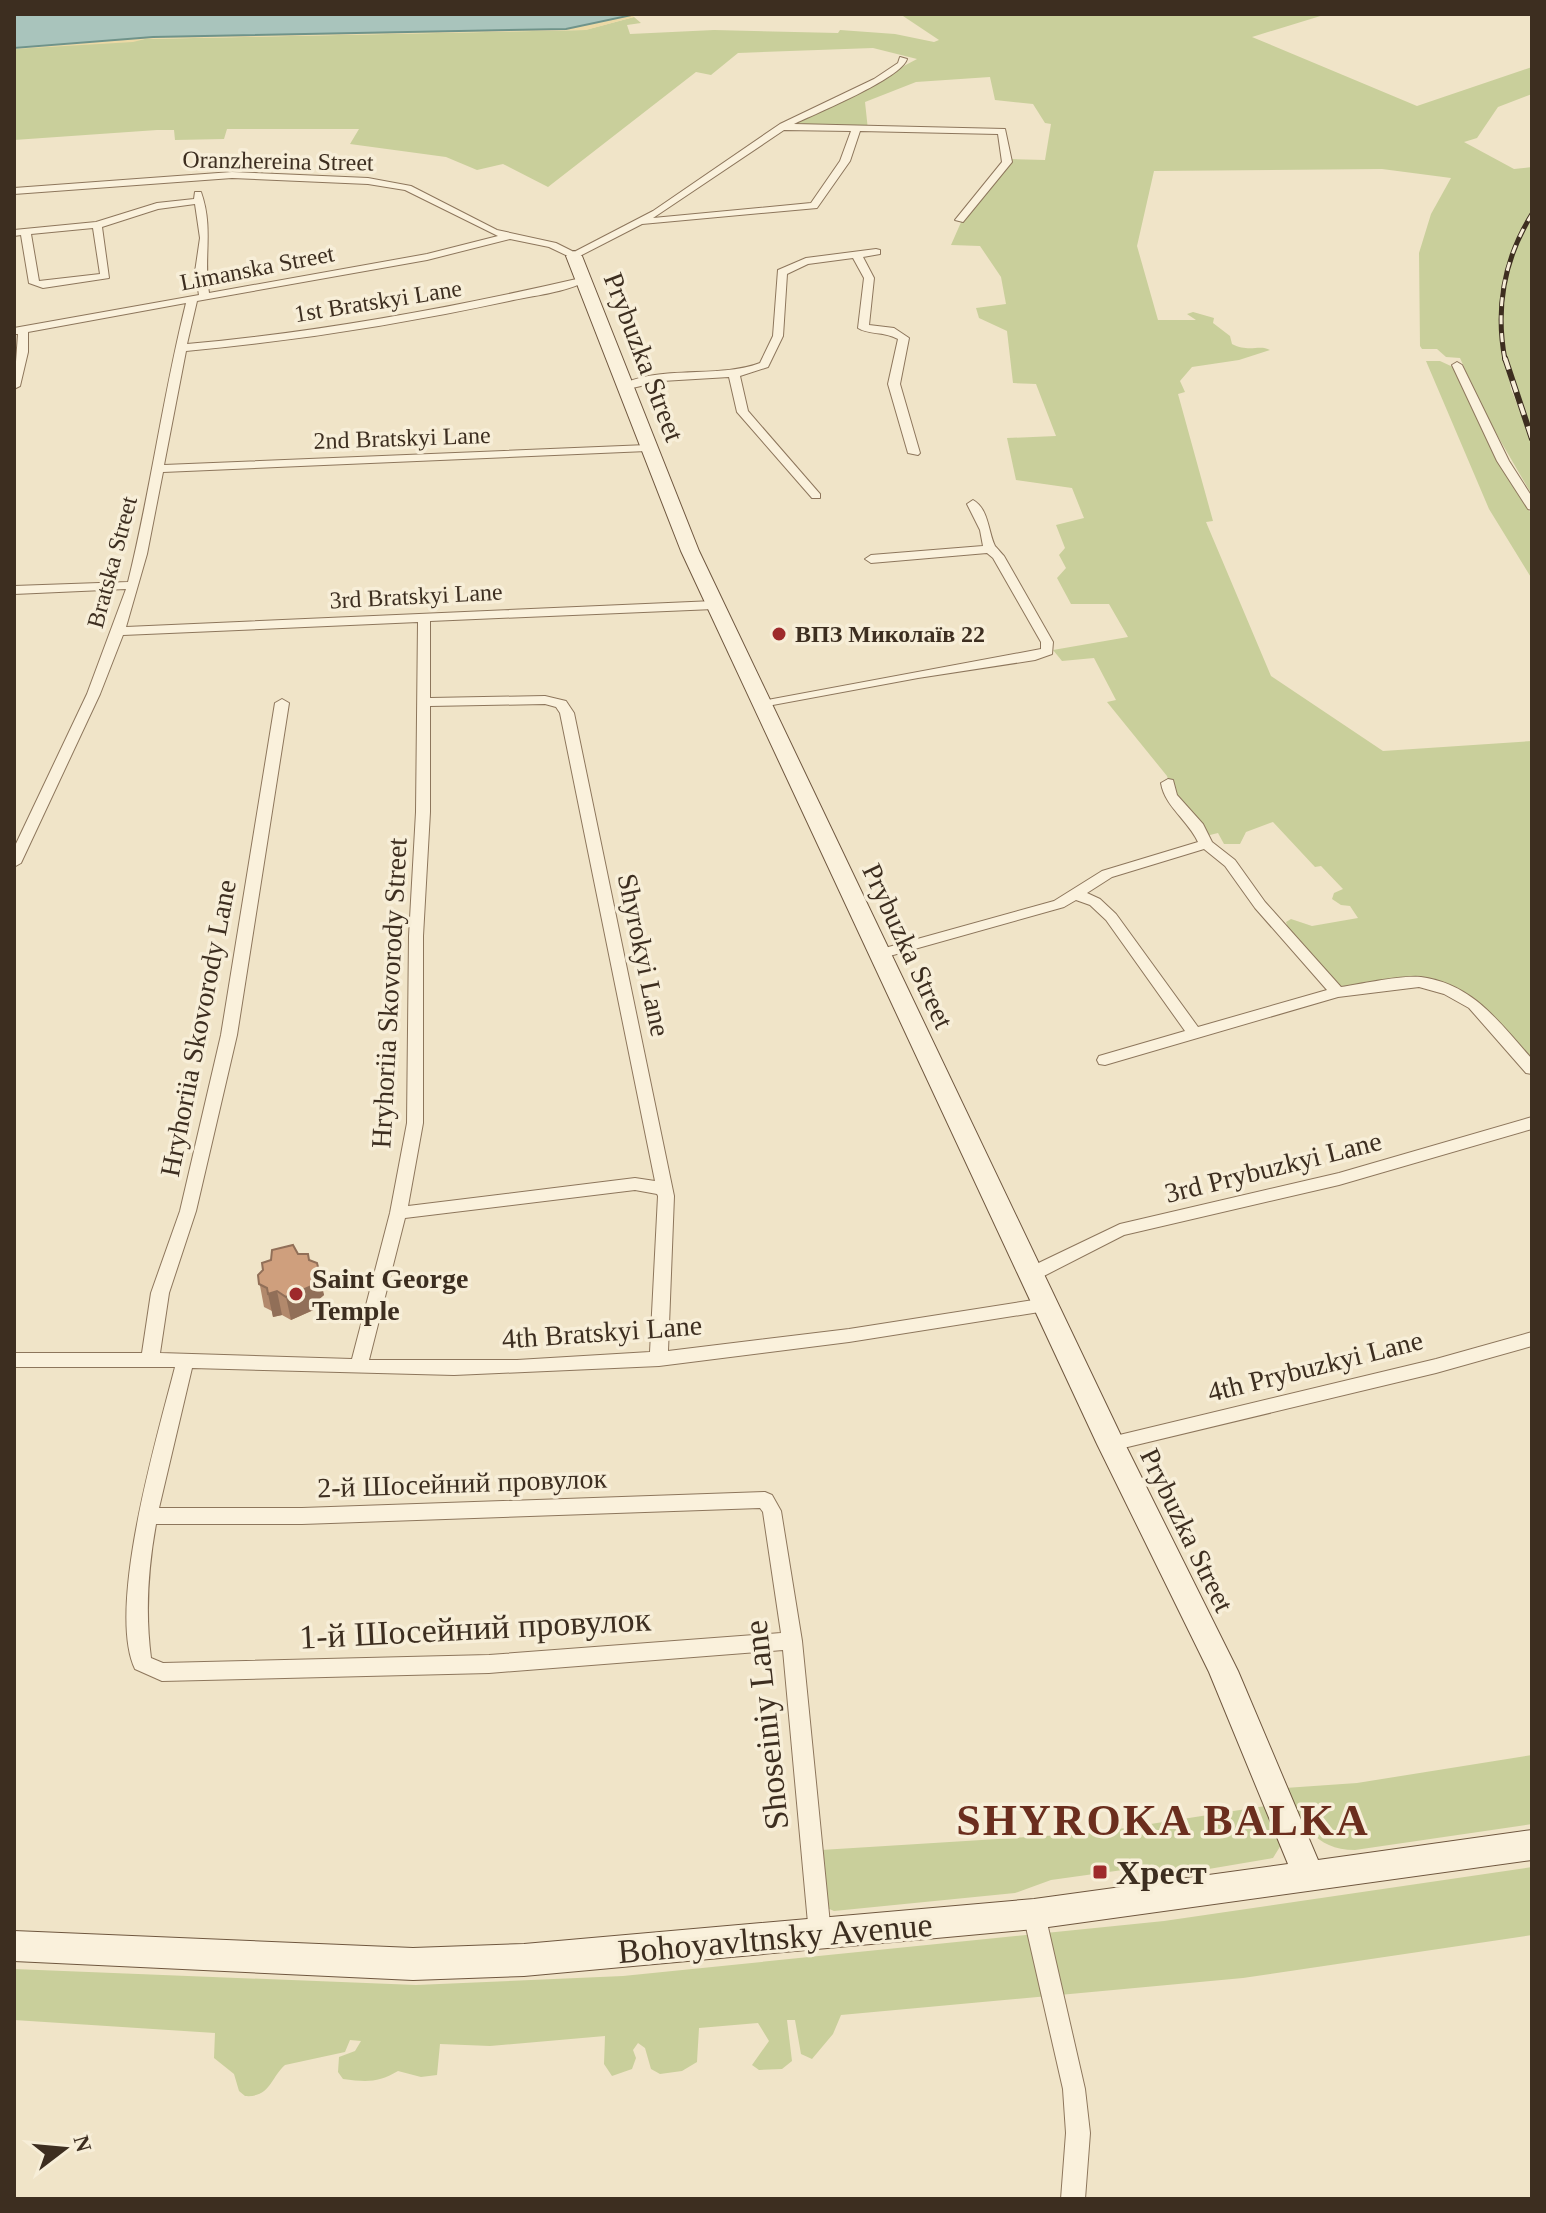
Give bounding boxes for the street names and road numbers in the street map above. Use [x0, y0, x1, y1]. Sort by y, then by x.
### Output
street label: Oranzhereina Street [182, 146, 374, 176]
street label: Limanska Street [178, 240, 337, 296]
street label: Prybuzka Street [598, 268, 690, 446]
street label: 1st Bratskyi Lane [292, 275, 464, 327]
street label: 2nd Bratskyi Lane [313, 422, 491, 454]
street label: Bratska Street [82, 493, 142, 631]
street label: 3rd Bratskyi Lane [329, 578, 503, 614]
street label: Hryhoriia Skovorody Street [365, 837, 413, 1149]
street label: Prybuzka Street [856, 859, 960, 1033]
street label: Shyrokyi Lane [612, 871, 676, 1039]
street label: Hryhoriia Skovorody Lane [154, 877, 242, 1179]
street label: 3rd Prybuzkyi Lane [1161, 1125, 1385, 1209]
street label: 4th Bratskyi Lane [501, 1310, 703, 1354]
street label: 4th Prybuzkyi Lane [1204, 1324, 1426, 1408]
street label: Prybuzka Street [1134, 1443, 1240, 1617]
street label: 2-й Шосейний провулок [317, 1462, 608, 1504]
street label: 1-й Шосейний провулок [298, 1600, 652, 1656]
street label: Shoseiniy Lane [737, 1618, 795, 1832]
street label: Bohoyavltnsky Avenue [616, 1906, 934, 1970]

